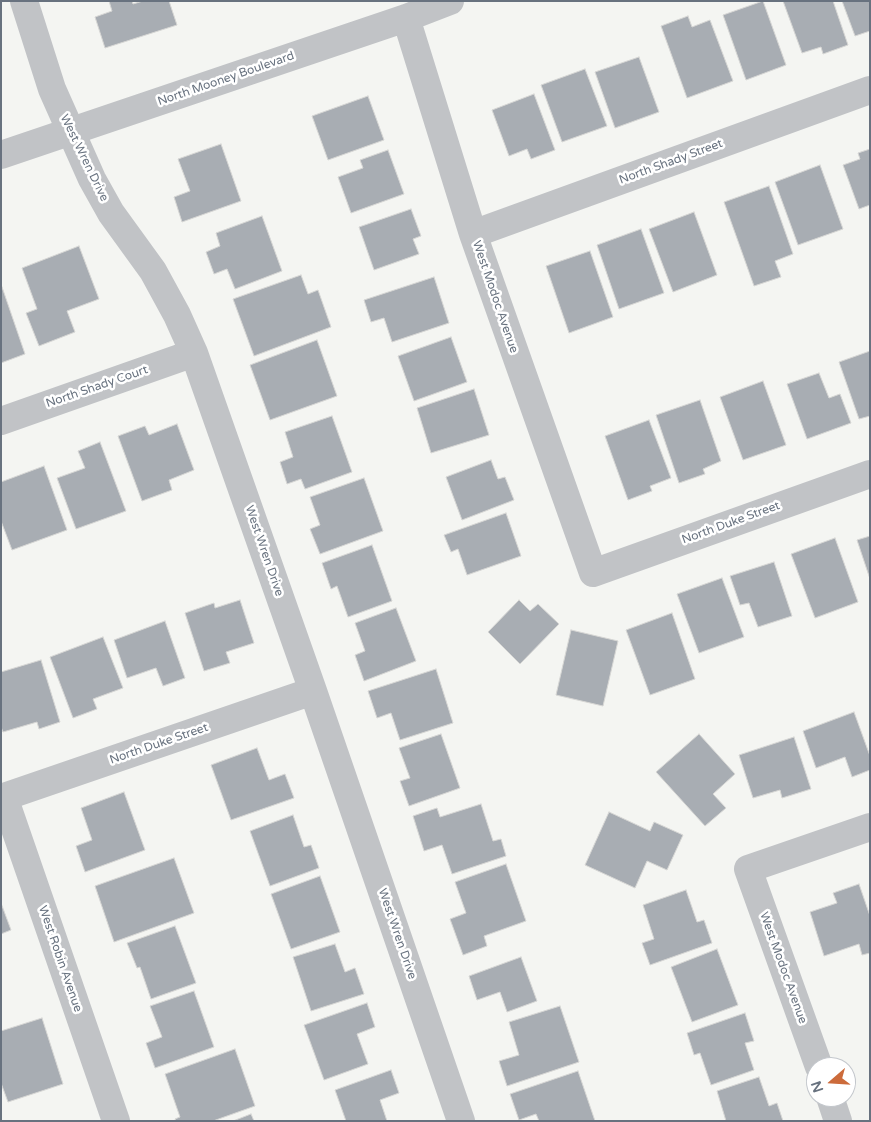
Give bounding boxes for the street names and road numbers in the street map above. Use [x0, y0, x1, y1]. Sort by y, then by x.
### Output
street label: North Mooney Boulevard [156, 49, 296, 109]
street label: West Wren Drive [57, 112, 111, 204]
street label: North Shady Street [617, 137, 725, 187]
street label: West Modoc Avenue [469, 239, 521, 355]
street label: North Shady Court [44, 363, 150, 411]
street label: North Duke Street [680, 499, 782, 547]
street label: West Wren Drive [242, 504, 286, 598]
street label: North Duke Street [108, 720, 210, 768]
street label: West Wren Drive [375, 887, 419, 981]
street label: West Robin Avenue [35, 904, 85, 1014]
street label: West Modoc Avenue [756, 910, 810, 1026]

